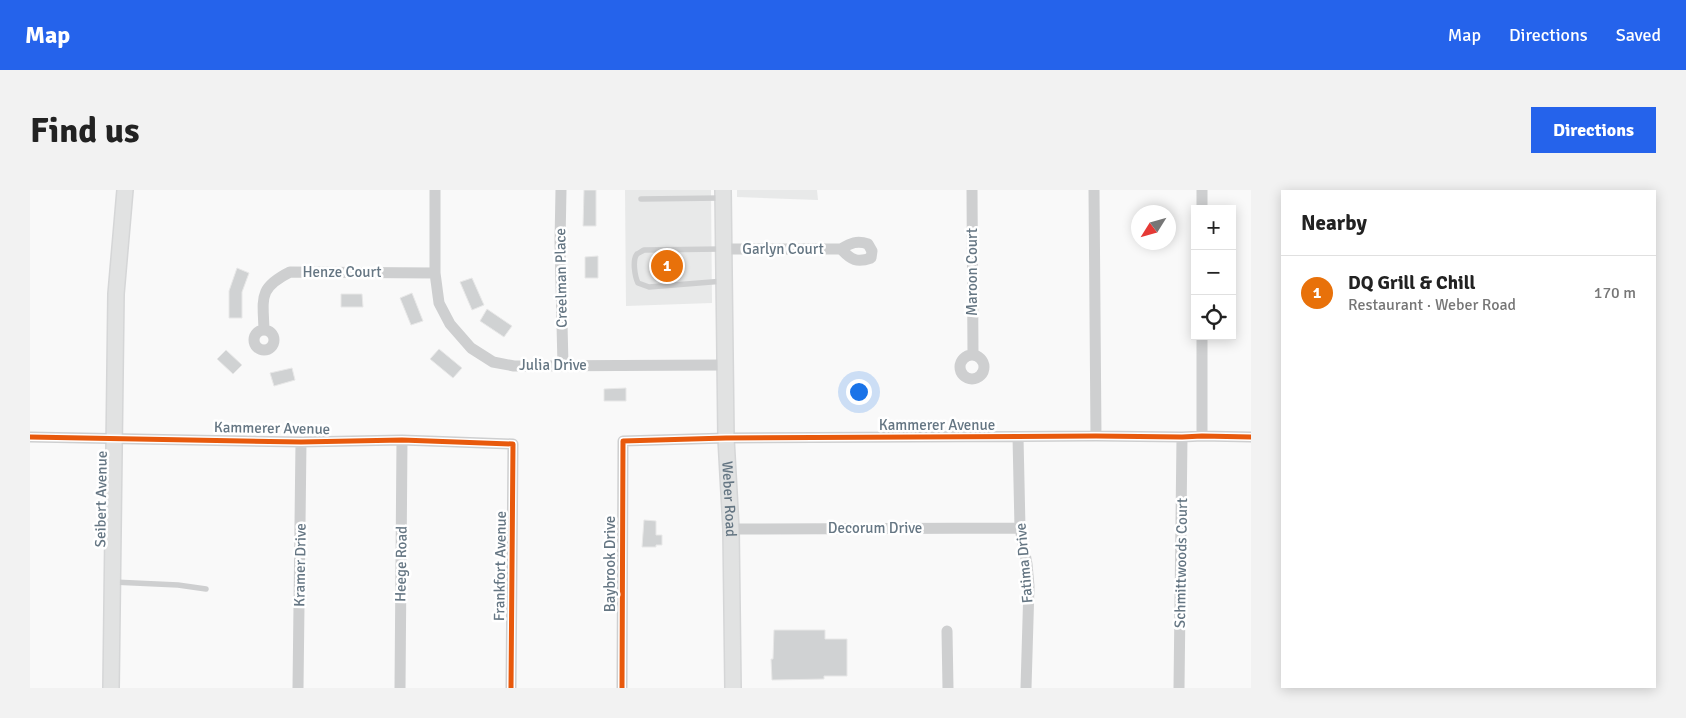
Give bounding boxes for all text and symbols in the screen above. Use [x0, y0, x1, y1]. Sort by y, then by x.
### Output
text: Map [25, 20, 70, 50]
text: Map [1448, 24, 1481, 46]
text: Directions [1509, 24, 1588, 46]
text: Saved [1616, 24, 1661, 46]
button: Directions [1531, 107, 1656, 153]
text: Find us [30, 109, 140, 152]
north arrow [1131, 205, 1176, 250]
map controls [1191, 205, 1236, 340]
button: + [1191, 205, 1236, 250]
text: Nearby [1301, 210, 1367, 236]
street label: Creelman Place [551, 228, 571, 328]
street label: Maroon Court [963, 228, 981, 316]
street label: Garlyn Court [742, 240, 824, 258]
pin: 1 [651, 247, 683, 285]
button: − [1191, 250, 1236, 295]
street label: Henze Court [302, 263, 382, 281]
text: DQ Grill & Chill [1348, 271, 1475, 295]
text: 1 [1313, 283, 1321, 303]
text: 170 m [1594, 283, 1636, 303]
button: locate [1191, 295, 1236, 340]
text: Restaurant · Weber Road [1348, 295, 1516, 315]
street label: Julia Drive [519, 356, 587, 374]
your location [846, 379, 872, 405]
street label: Kammerer Avenue [879, 416, 995, 434]
street label: Kammerer Avenue [214, 418, 330, 438]
street label: Seibert Avenue [91, 451, 111, 547]
street label: Weber Road [718, 460, 740, 537]
street label: Schmittwoods Court [1171, 498, 1191, 628]
street label: Frankfort Avenue [490, 511, 510, 621]
street label: Baybrook Drive [601, 516, 619, 612]
street label: Decorum Drive [828, 519, 922, 537]
street label: Fatima Drive [1012, 522, 1036, 604]
street label: Kramer Drive [290, 523, 310, 607]
street label: Heege Road [391, 526, 411, 602]

